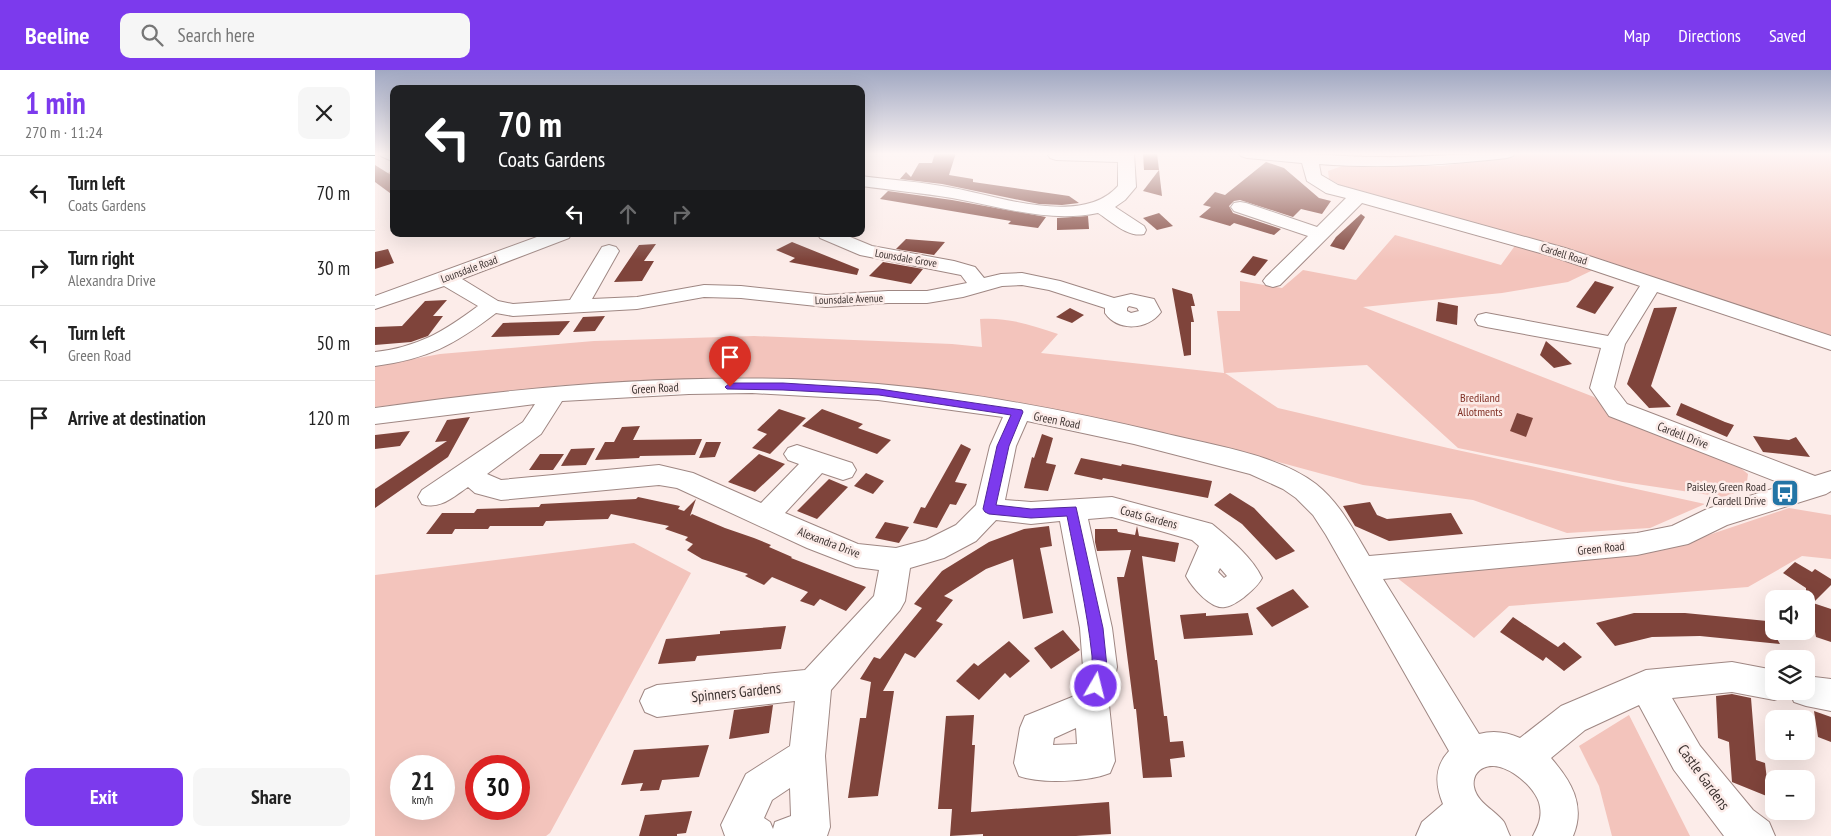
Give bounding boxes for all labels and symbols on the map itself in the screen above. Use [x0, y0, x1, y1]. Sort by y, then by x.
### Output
street label: Cardell Road [1539, 240, 1589, 268]
street label: Lounsdale Grove [874, 246, 939, 270]
street label: Lounsdale Road [439, 252, 500, 286]
street label: Lounsdale Avenue [815, 291, 884, 307]
pin [709, 336, 751, 387]
street label: Green Road [631, 379, 679, 397]
park label: Brediland Allotments [1457, 390, 1503, 419]
street label: Green Road [1032, 408, 1082, 432]
street label: Cardell Drive [1655, 418, 1711, 452]
bus stop icon: Paisley, Green Road / Cardell Drive [1770, 478, 1800, 508]
place label: Paisley, Green Road / Cardell Drive [1687, 479, 1766, 508]
street label: Coats Gardens [1119, 502, 1179, 532]
street label: Alexandra Drive [796, 523, 862, 561]
street label: Green Road [1577, 538, 1625, 558]
position arrow [1069, 659, 1121, 711]
street label: Spinners Gardens [690, 678, 782, 706]
street label: Castle Gardens [1674, 740, 1734, 814]
speed limit sign: 30 [465, 755, 530, 820]

